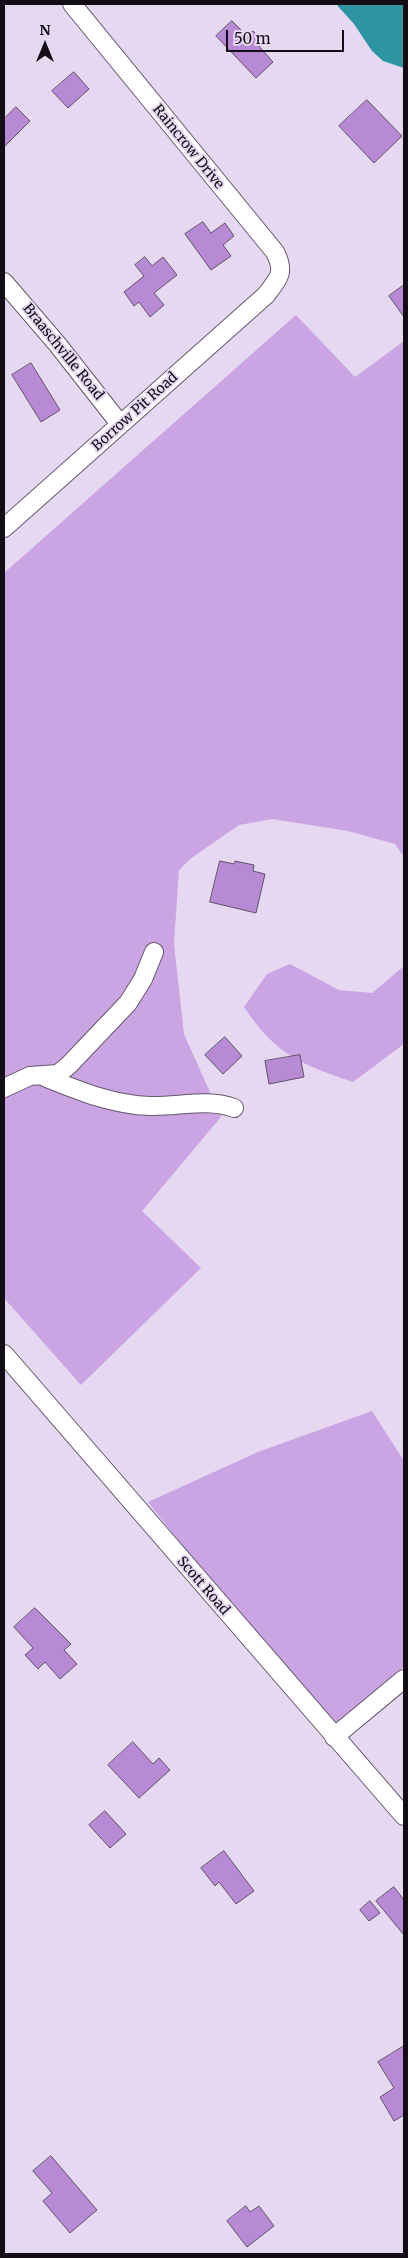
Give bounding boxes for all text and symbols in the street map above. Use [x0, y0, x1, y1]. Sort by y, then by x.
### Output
north arrow [20, 20, 70, 70]
scale bar [228, 20, 346, 52]
text: N [39, 21, 51, 39]
text: 50 m [234, 29, 271, 48]
street label: Raincrow Drive [149, 101, 227, 193]
street label: Braaschville Road [19, 300, 107, 404]
street label: Borrow Pit Road [89, 369, 181, 455]
street label: Scott Road [173, 1553, 233, 1619]

